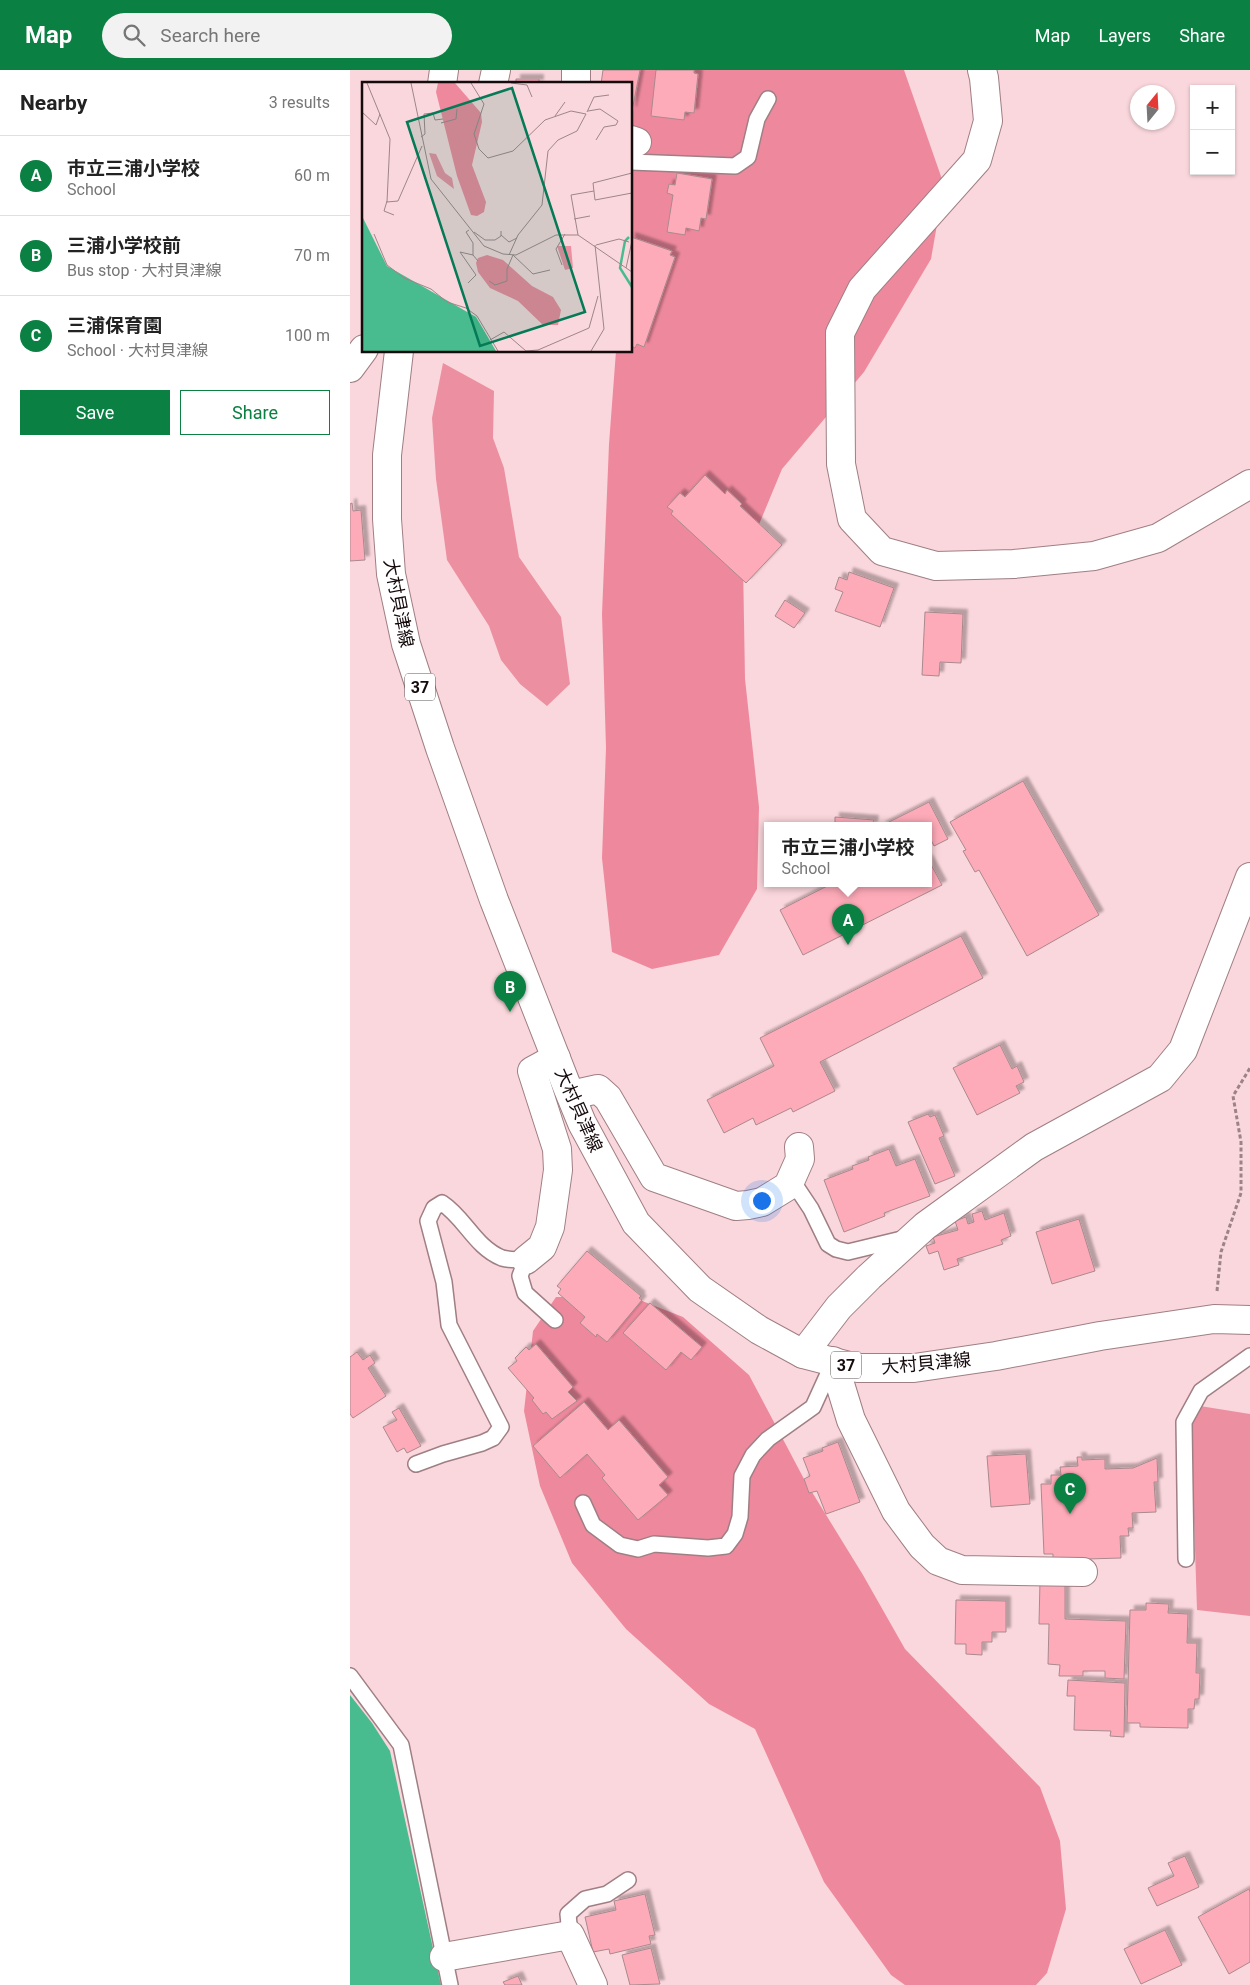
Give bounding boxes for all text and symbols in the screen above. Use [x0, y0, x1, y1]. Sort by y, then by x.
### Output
search box [102, 13, 452, 58]
text: Map [25, 21, 72, 49]
icon: search [120, 21, 148, 49]
text: Search here [160, 24, 260, 47]
text: Map [1035, 25, 1070, 46]
text: Layers [1098, 25, 1151, 46]
text: Share [1179, 25, 1225, 46]
inset map [362, 82, 632, 352]
north arrow [1130, 85, 1175, 130]
map controls [1190, 85, 1235, 175]
button: + [1190, 85, 1235, 130]
text: Nearby [20, 91, 87, 115]
text: 3 results [269, 93, 330, 112]
button: − [1190, 130, 1235, 175]
text: 市立三浦小学校 [67, 157, 200, 180]
text: A [31, 166, 41, 185]
text: 60 m [294, 166, 330, 185]
text: School [67, 180, 116, 199]
text: 三浦小学校前 [67, 234, 181, 257]
text: B [31, 246, 41, 265]
text: 70 m [294, 246, 330, 265]
text: Bus stop · 大村貝津線 [67, 261, 222, 280]
text: 三浦保育園 [67, 314, 162, 337]
text: C [31, 326, 41, 345]
text: 100 m [285, 326, 330, 345]
text: School · 大村貝津線 [67, 341, 208, 360]
button: Save [20, 390, 170, 435]
button: Share [180, 390, 330, 435]
street label: 大村貝津線 [380, 557, 418, 649]
road number: 37 [405, 674, 435, 700]
popup [764, 822, 932, 887]
text: 市立三浦小学校 [781, 836, 915, 859]
text: School [781, 859, 830, 878]
pin: A [832, 904, 864, 945]
pin: B [494, 971, 526, 1012]
street label: 大村貝津線 [551, 1065, 607, 1155]
your location [749, 1188, 775, 1214]
street label: 大村貝津線 [880, 1349, 972, 1377]
road number: 37 [831, 1352, 861, 1378]
pin: C [1054, 1473, 1086, 1514]

